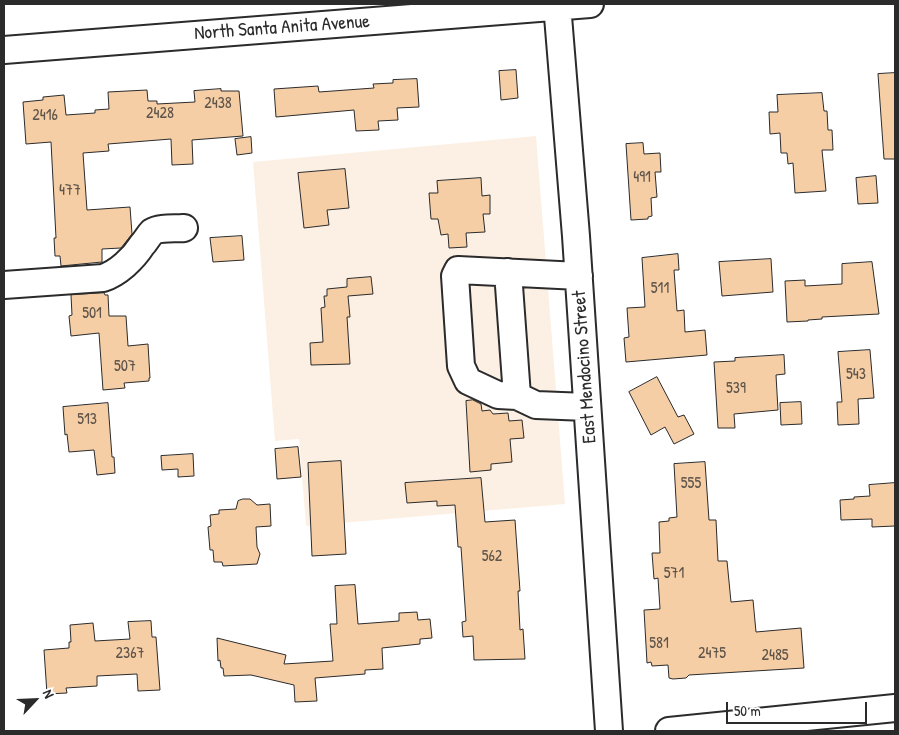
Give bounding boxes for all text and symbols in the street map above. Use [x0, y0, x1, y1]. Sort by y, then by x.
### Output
street label: North Santa Anita Avenue [194, 10, 370, 46]
house number: 2438 [204, 94, 232, 114]
house number: 2428 [146, 104, 174, 124]
house number: 2416 [32, 106, 58, 126]
house number: 491 [633, 168, 651, 188]
house number: 477 [59, 181, 81, 201]
house number: 511 [651, 279, 669, 299]
street label: East Mendocino Street [568, 290, 602, 444]
house number: 501 [82, 304, 102, 324]
house number: 507 [114, 357, 136, 377]
house number: 543 [846, 365, 866, 385]
house number: 539 [726, 379, 746, 399]
house number: 513 [77, 410, 97, 430]
house number: 555 [681, 474, 701, 494]
house number: 562 [482, 547, 502, 567]
house number: 571 [664, 564, 684, 584]
house number: 581 [649, 634, 669, 654]
house number: 2367 [116, 644, 144, 664]
house number: 2475 [698, 644, 726, 664]
house number: 2485 [761, 646, 789, 666]
north arrow [10, 675, 60, 725]
text: N [39, 686, 59, 701]
scale bar [729, 692, 870, 724]
text: 50 m [734, 700, 761, 721]

